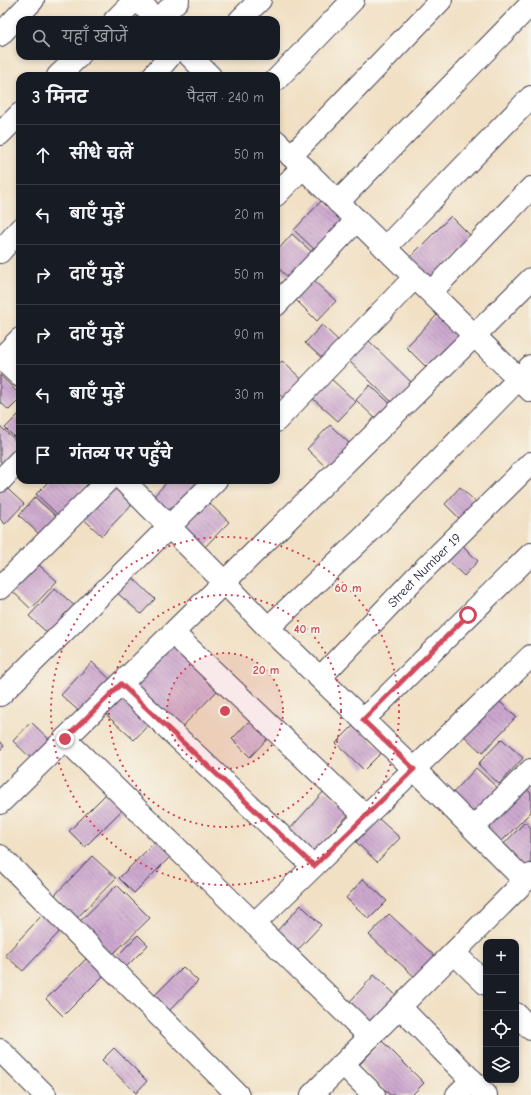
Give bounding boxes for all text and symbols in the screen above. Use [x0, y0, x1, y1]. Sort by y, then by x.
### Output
search box [16, 16, 280, 60]
icon: search [30, 27, 52, 49]
text: यहाँ खोजें [62, 28, 128, 46]
text: 3 मिनट [32, 88, 88, 107]
text: पैदल · 240 m [187, 90, 264, 105]
icon: ahead [32, 144, 54, 166]
text: सीधे चलें [70, 145, 133, 163]
text: 50 m [234, 147, 264, 162]
icon: left [32, 204, 54, 226]
text: बाएँ मुड़ें [70, 205, 124, 223]
text: 20 m [234, 207, 264, 222]
icon: right [32, 264, 54, 286]
text: दाएँ मुड़ें [70, 265, 124, 283]
text: 50 m [234, 267, 264, 282]
icon: right [32, 324, 54, 346]
text: दाएँ मुड़ें [70, 325, 124, 343]
text: 90 m [234, 327, 264, 342]
icon: left [32, 384, 54, 406]
text: बाएँ मुड़ें [70, 385, 124, 403]
text: 30 m [234, 387, 264, 402]
icon: arrive [32, 444, 54, 466]
text: गंतव्य पर पहुँचे [70, 445, 172, 463]
street label: Street Number 19 [384, 530, 464, 610]
text: 60 m [335, 581, 361, 595]
route start [459, 606, 477, 624]
text: 40 m [294, 622, 320, 636]
text: 20 m [253, 663, 279, 677]
centre of rings [218, 704, 232, 718]
route end [56, 730, 74, 748]
map controls [483, 939, 519, 1083]
button: + [483, 939, 519, 975]
button: − [483, 975, 519, 1011]
button: locate [483, 1011, 519, 1047]
button: layers [483, 1047, 519, 1083]

